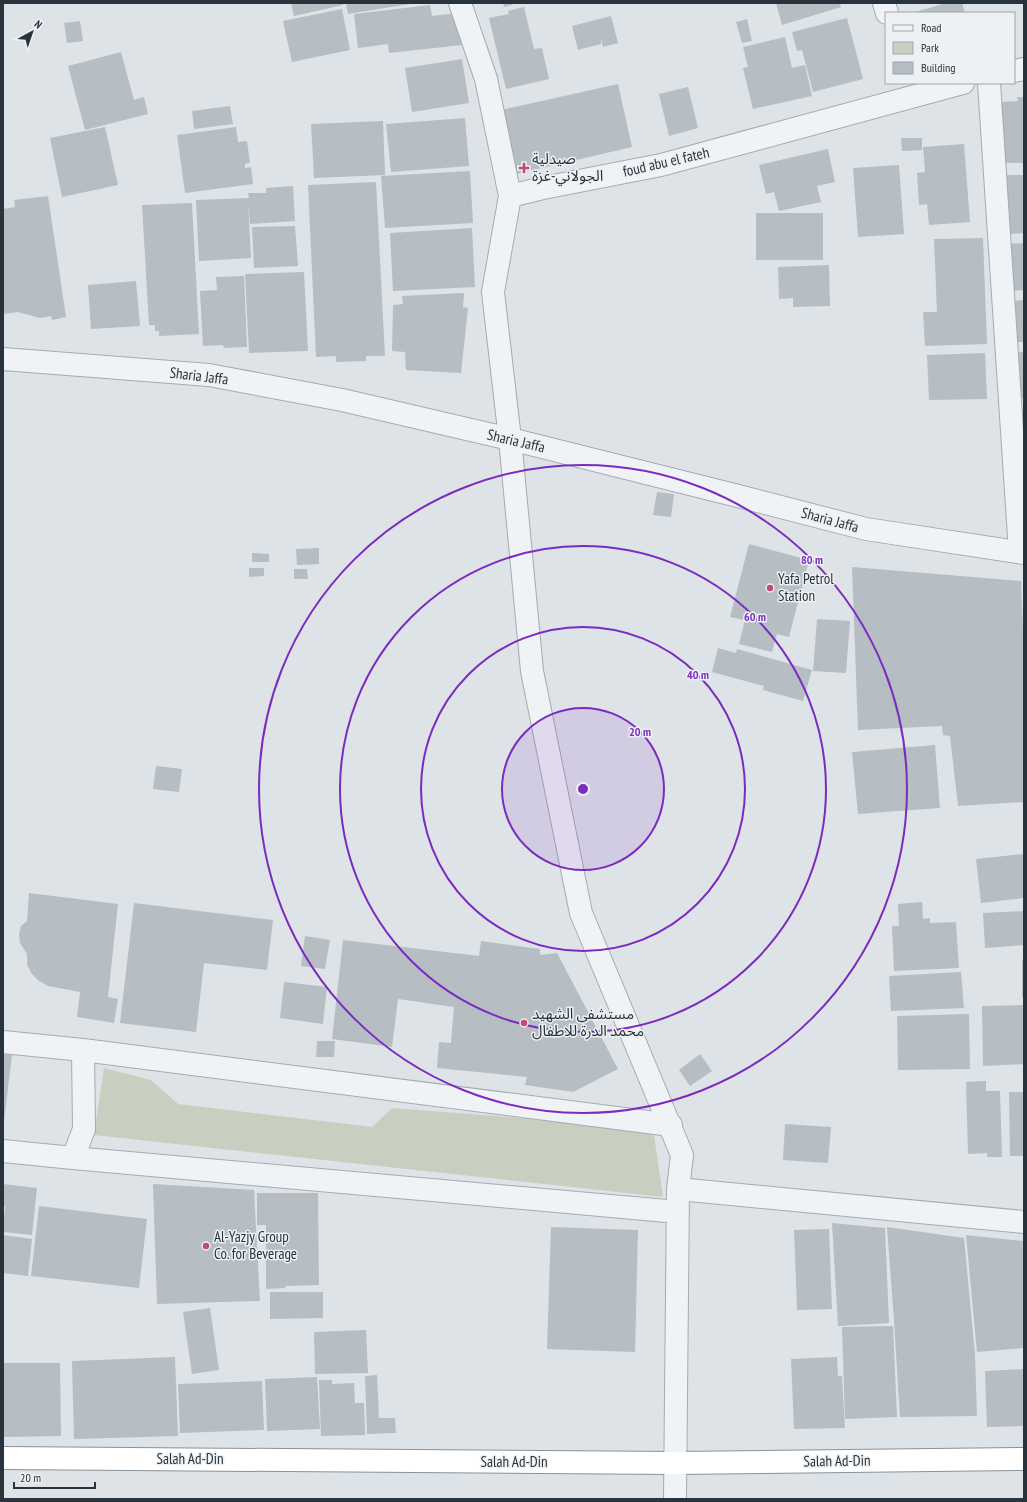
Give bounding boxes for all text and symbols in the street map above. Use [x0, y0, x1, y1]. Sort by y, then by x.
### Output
north arrow [12, 12, 52, 52]
legend [885, 12, 1015, 84]
text: N [32, 17, 45, 32]
text: Road [921, 20, 941, 35]
text: Park [921, 40, 939, 55]
text: Building [921, 60, 956, 75]
street label: foud abu el fateh [621, 142, 711, 181]
place label: صيدلية الجولاني-غزة [532, 149, 603, 187]
marker: صيدلية الجولاني-غزة [519, 163, 529, 173]
street label: Sharia Jaffa [169, 362, 229, 389]
street label: Sharia Jaffa [485, 425, 547, 456]
street label: Sharia Jaffa [799, 503, 861, 536]
text: 80 m [801, 552, 823, 567]
place label: Yafa Petrol Station [778, 569, 834, 605]
marker: Yafa Petrol Station [765, 583, 775, 593]
text: 60 m [744, 609, 766, 624]
text: 40 m [687, 667, 709, 682]
text: 20 m [629, 724, 651, 739]
centre of rings [576, 782, 590, 796]
place label: مستشفى الشهيد محمد الدرة للاطفال [532, 1004, 644, 1040]
marker: مستشفى الشهيد محمد الدرة للاطفال [519, 1018, 529, 1028]
place label: Al-Yazjy Group Co. for Beverage [214, 1227, 297, 1263]
marker: Al-Yazjy Group Co. for Beverage [201, 1241, 211, 1251]
street label: Salah Ad-Din [157, 1449, 223, 1468]
street label: Salah Ad-Din [803, 1450, 871, 1471]
street label: Salah Ad-Din [481, 1452, 547, 1471]
scale bar [14, 1464, 95, 1490]
text: 20 m [20, 1470, 41, 1485]

